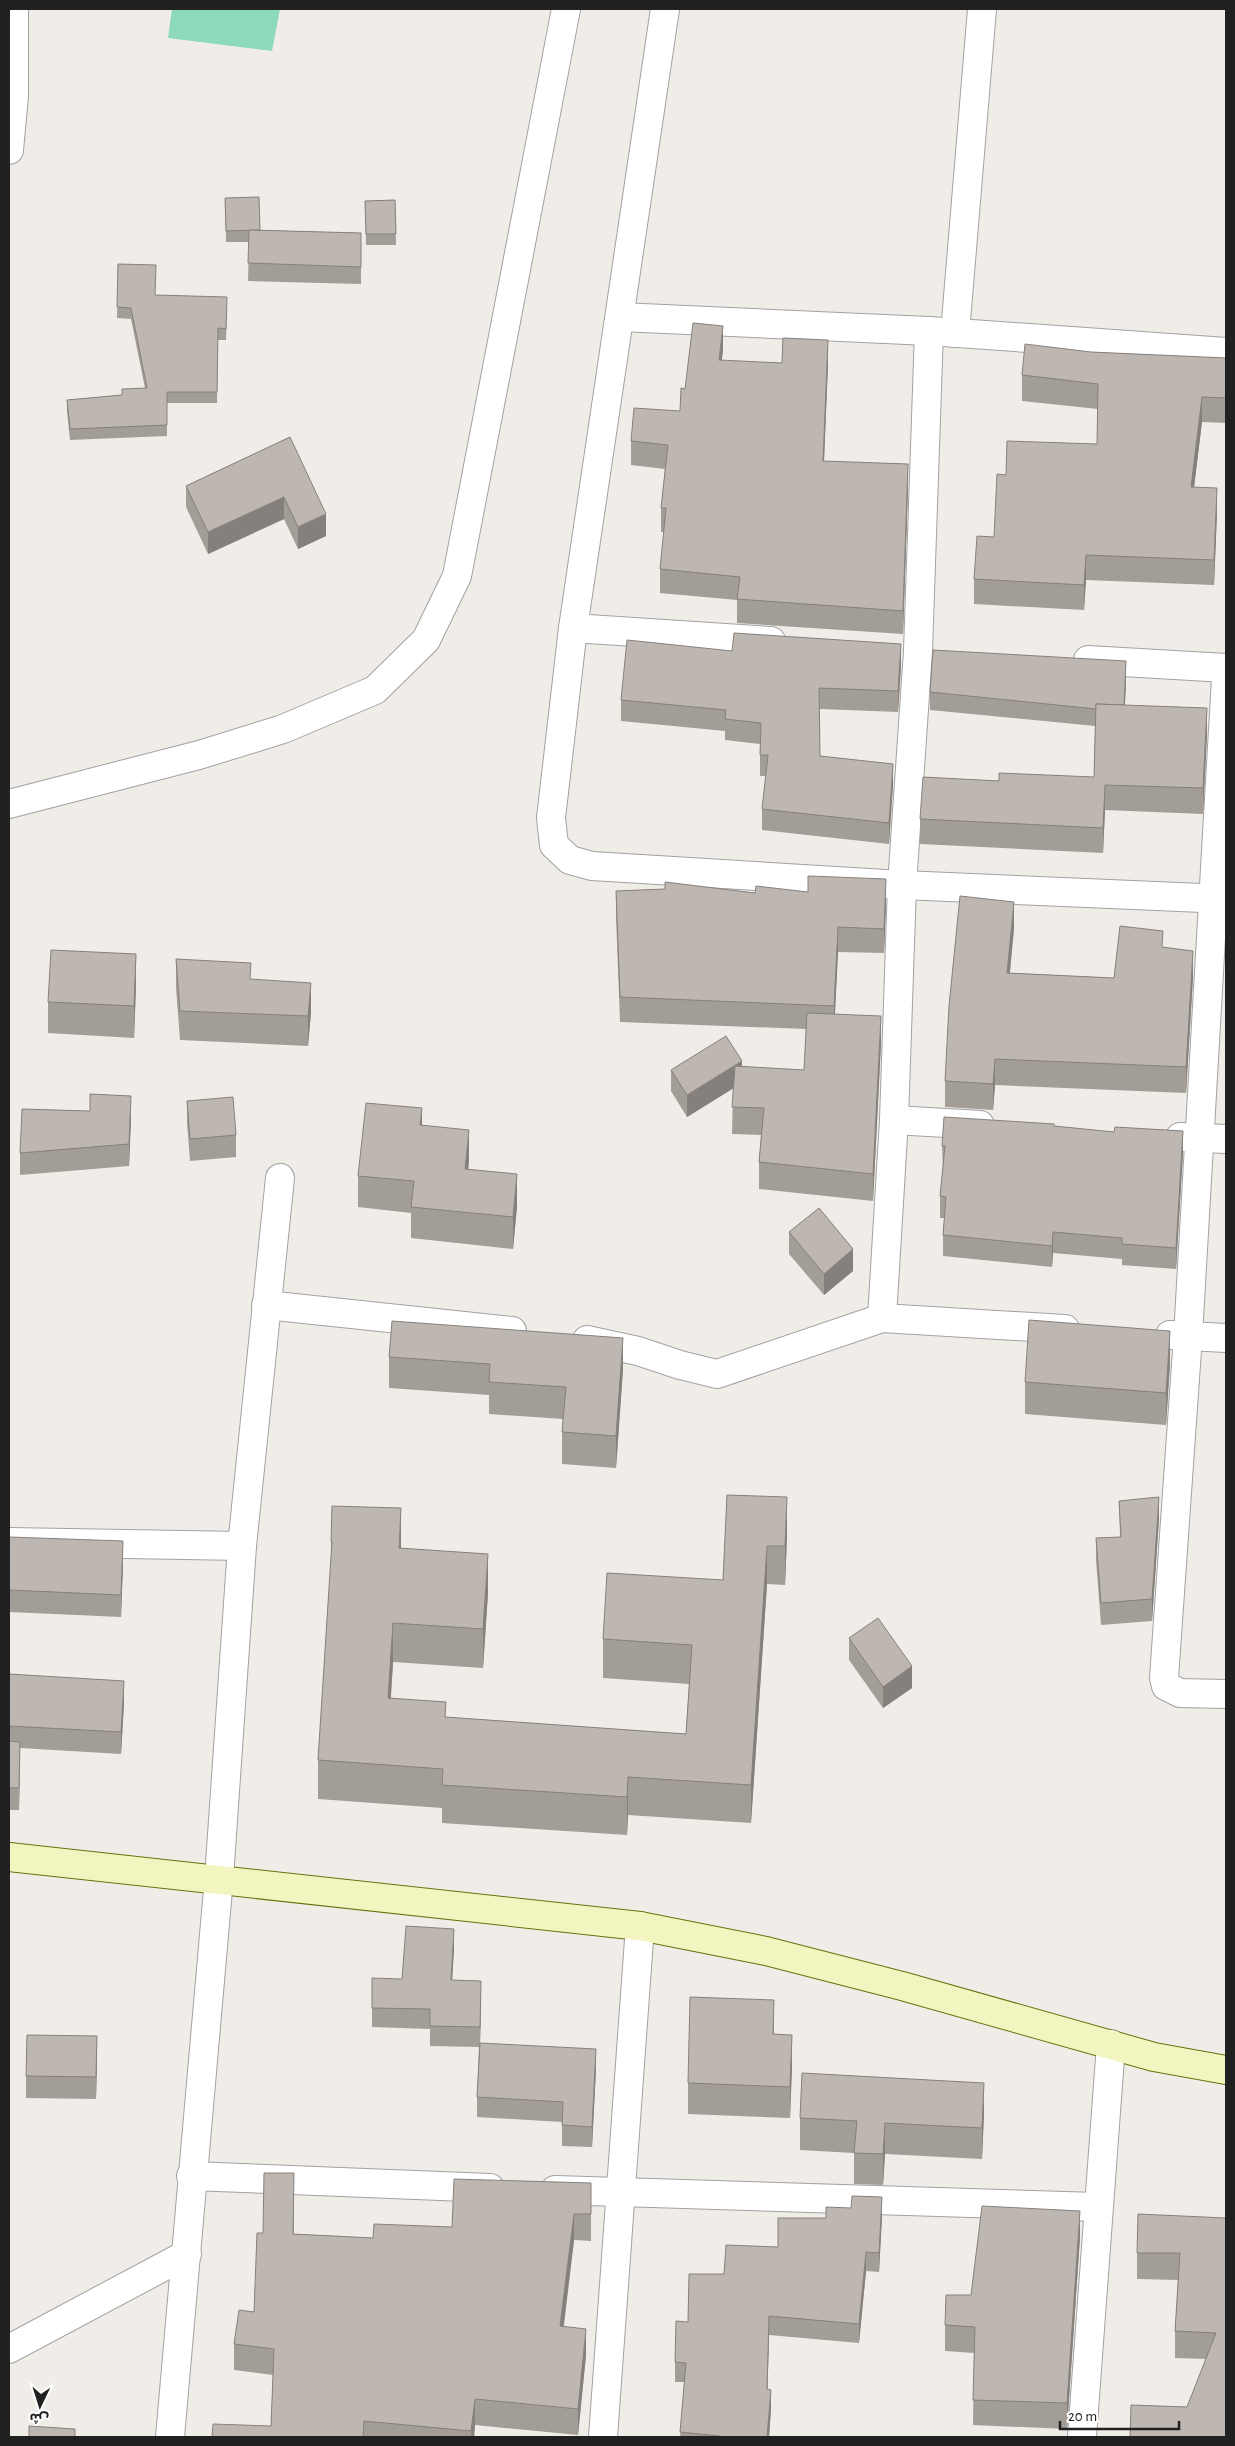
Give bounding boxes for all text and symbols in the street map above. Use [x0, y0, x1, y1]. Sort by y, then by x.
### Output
north arrow [15, 2381, 65, 2431]
scale bar [1060, 2398, 1179, 2430]
text: 20 m [1068, 2409, 1097, 2424]
text: ش [29, 2410, 49, 2426]

